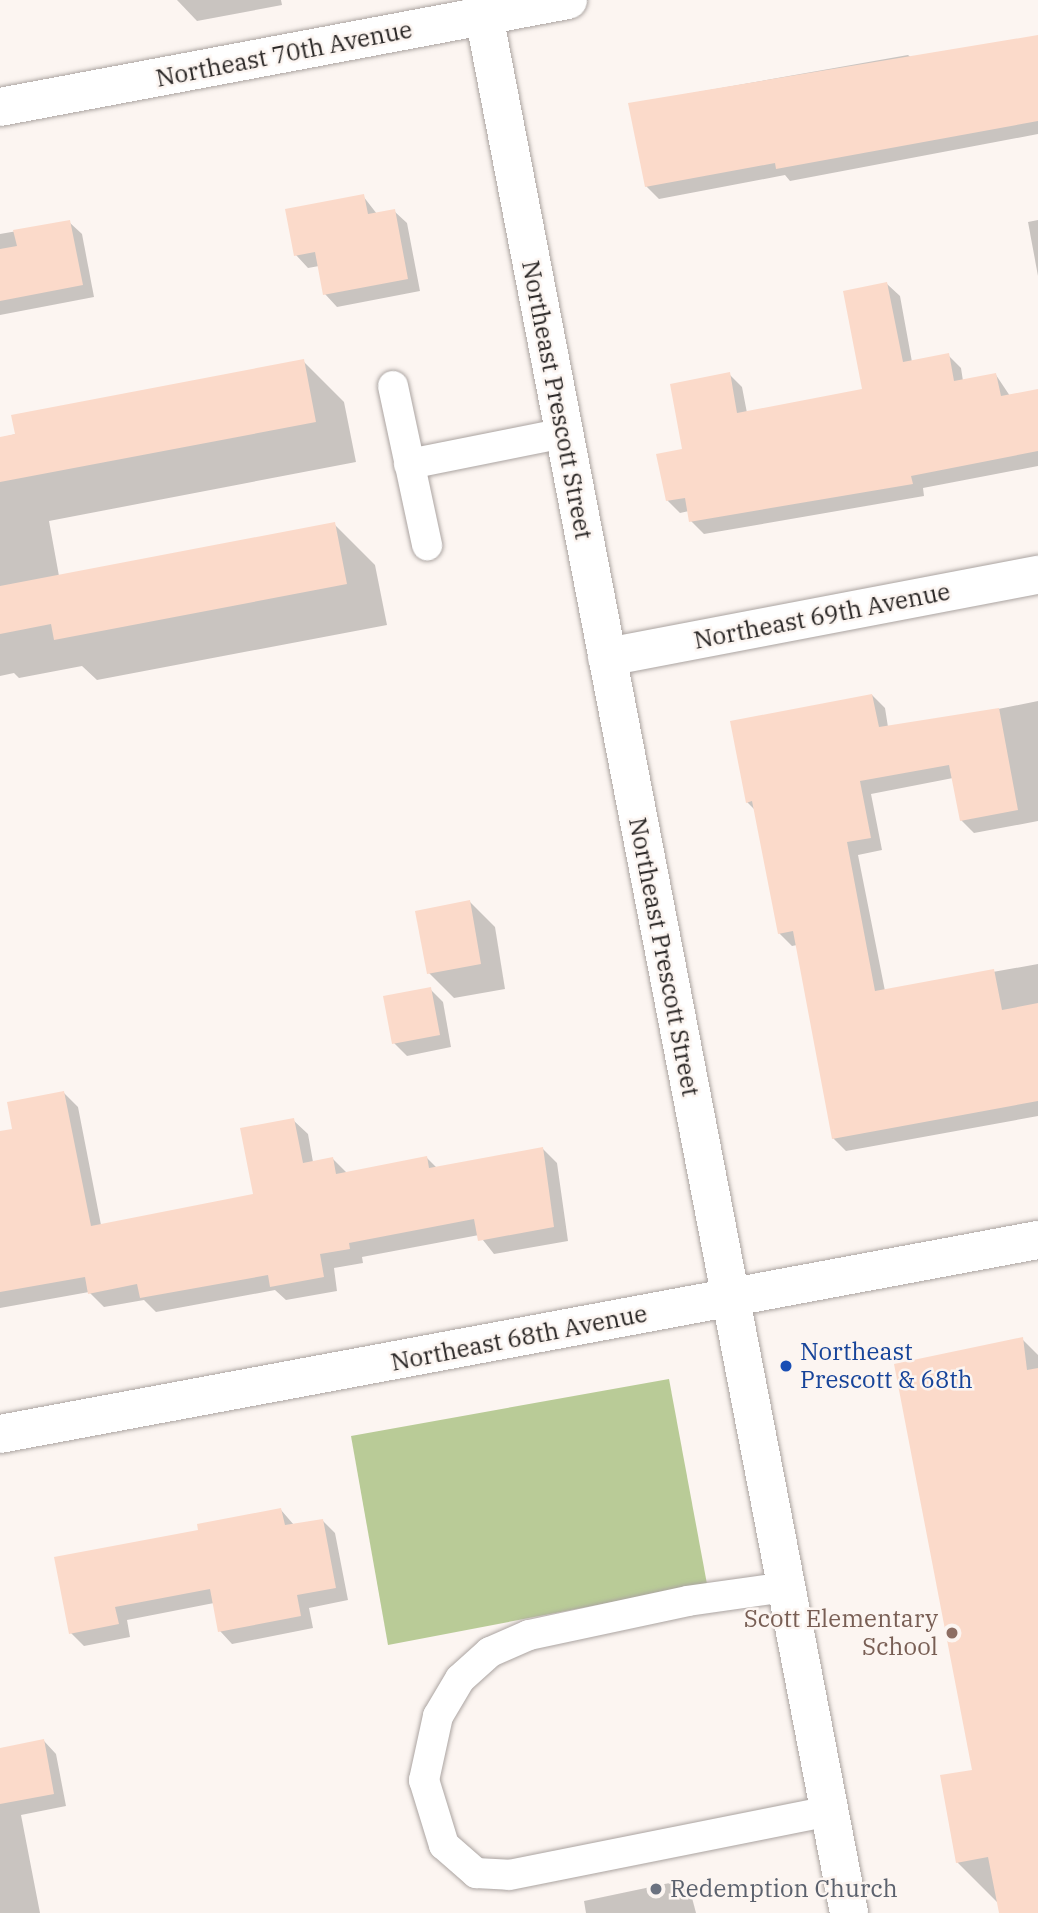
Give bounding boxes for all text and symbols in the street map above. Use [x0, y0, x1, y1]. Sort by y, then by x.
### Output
street label: Northeast 70th Avenue [153, 15, 415, 93]
street label: Northeast Prescott Street [516, 258, 598, 542]
street label: Northeast 69th Avenue [691, 577, 953, 655]
street label: Northeast Prescott Street [623, 815, 705, 1099]
street label: Northeast 68th Avenue [388, 1299, 650, 1377]
place label: Northeast Prescott & 68th [800, 1338, 973, 1394]
marker: Northeast Prescott & 68th [778, 1358, 794, 1374]
place label: Scott Elementary School [744, 1605, 938, 1661]
marker: Scott Elementary School [944, 1625, 960, 1641]
place label: Redemption Church [670, 1875, 898, 1903]
marker: Redemption Church [648, 1881, 664, 1897]

